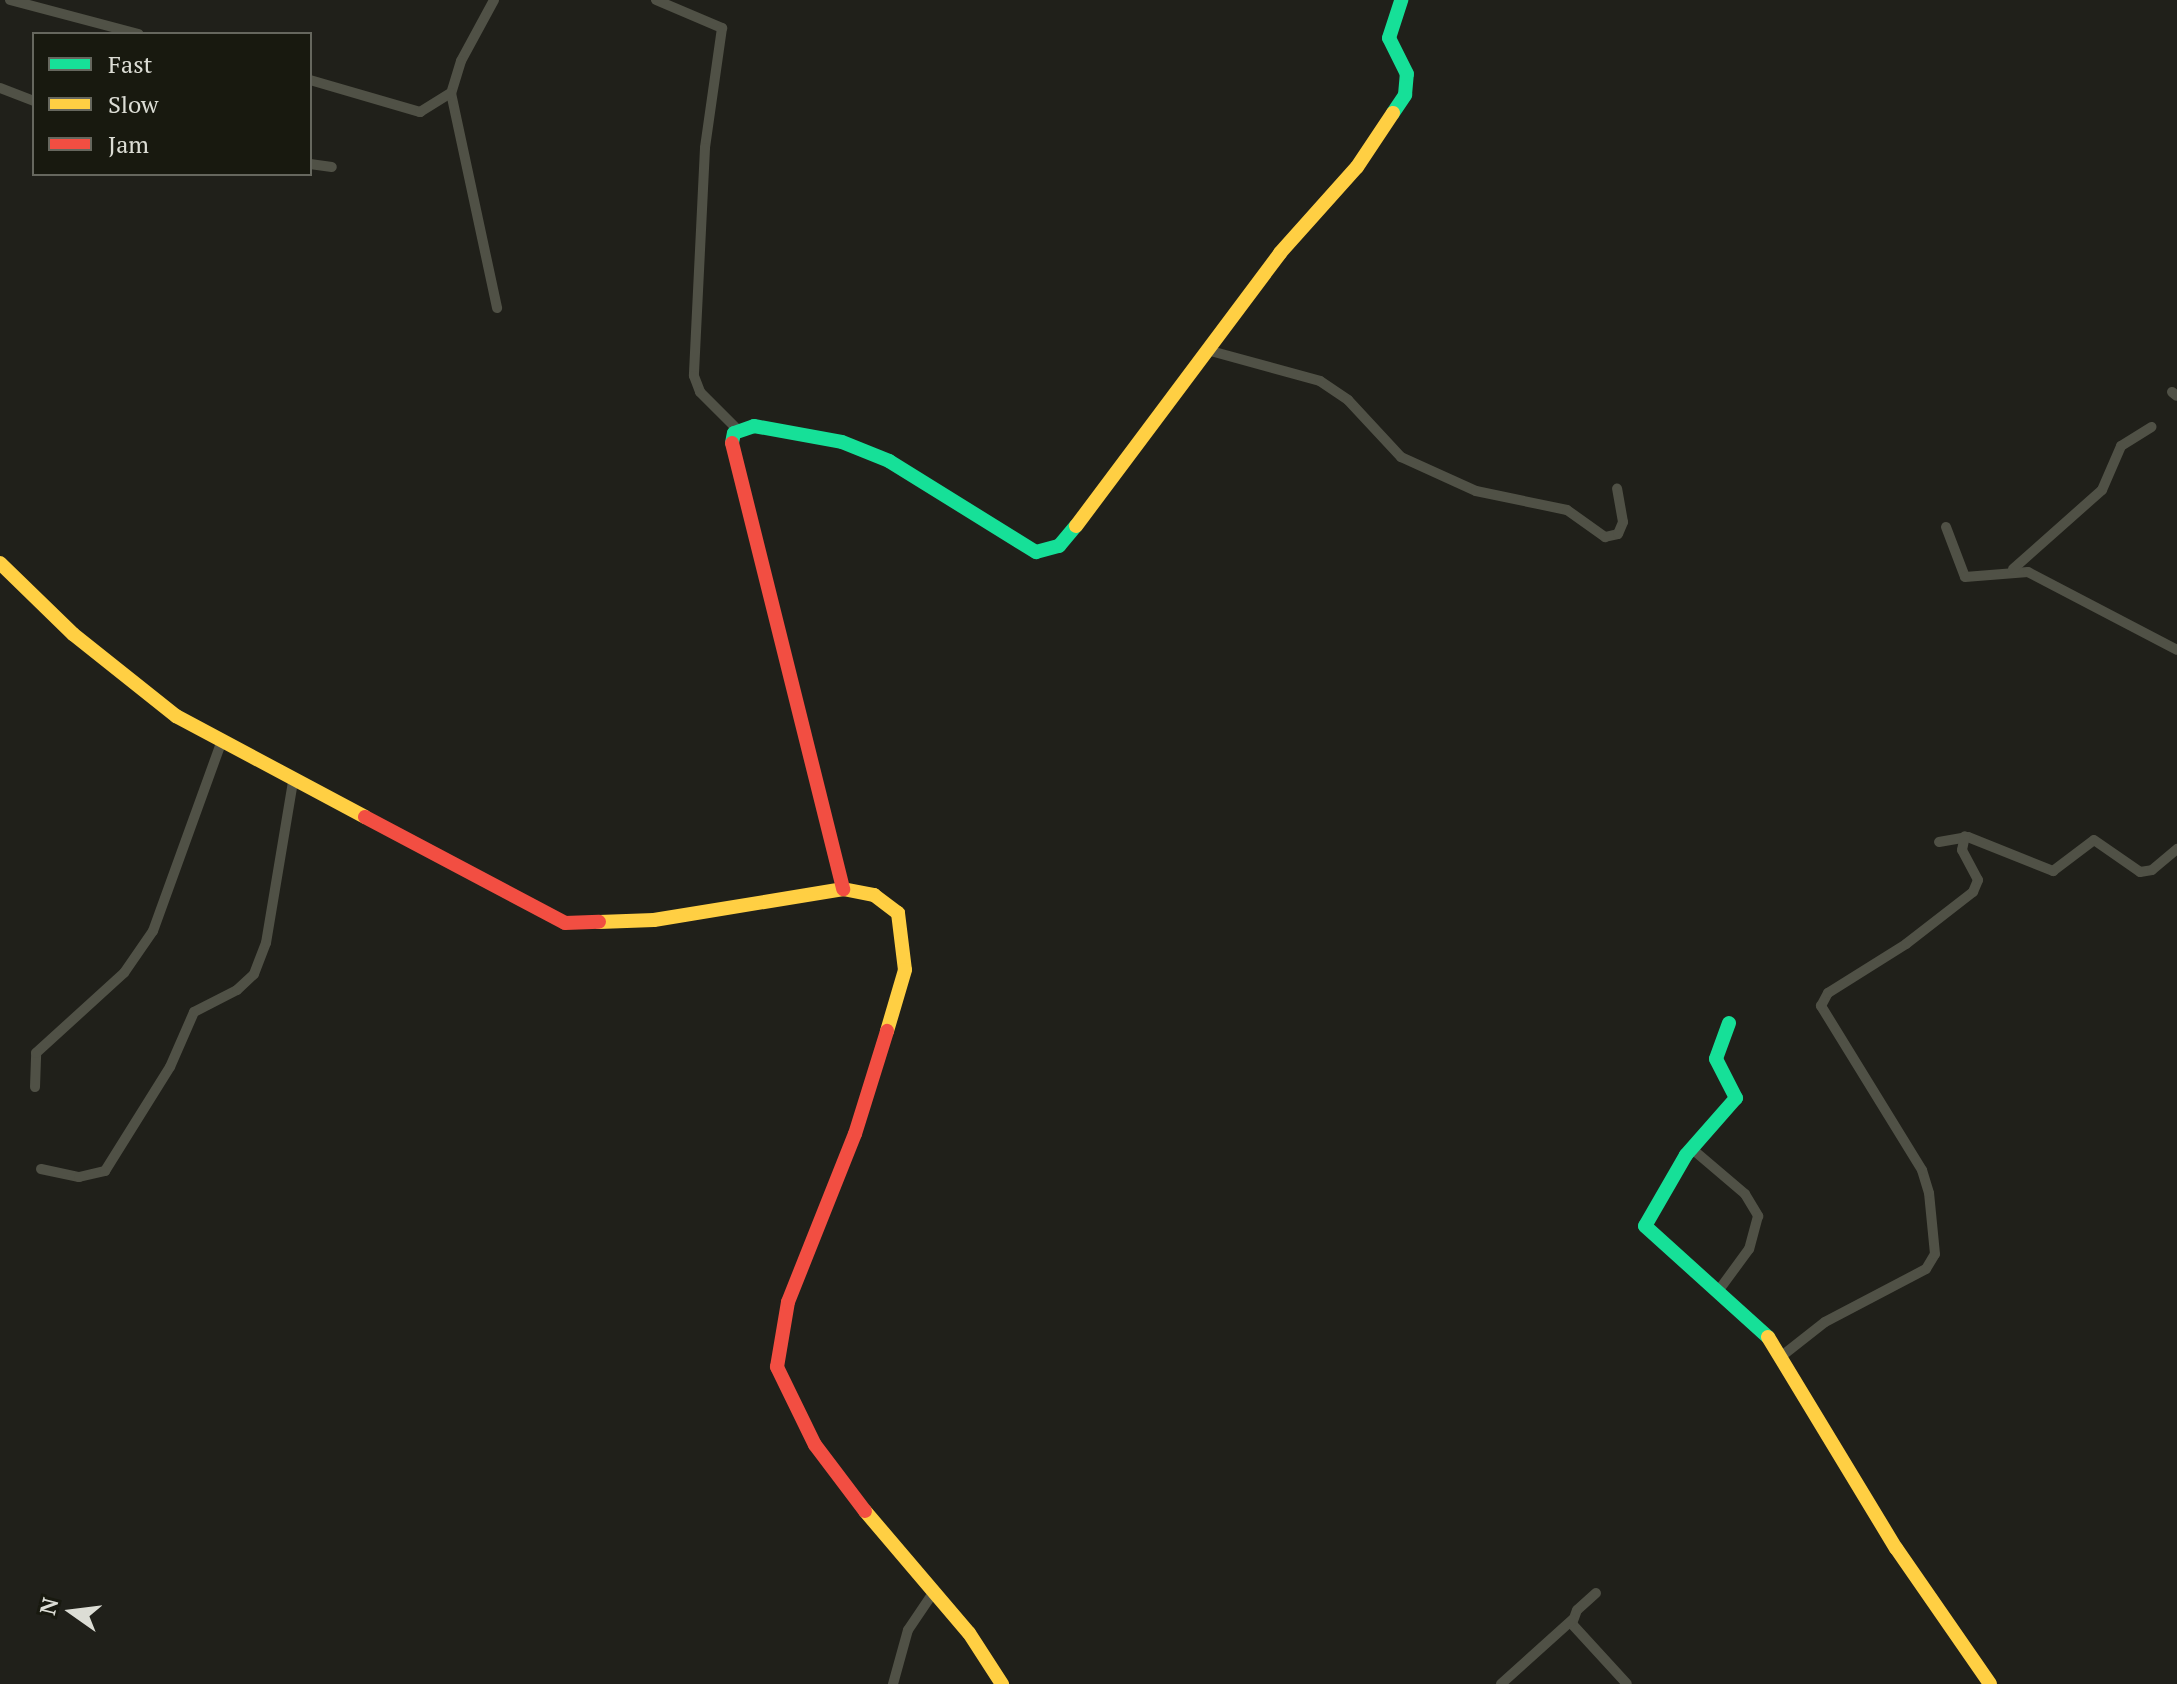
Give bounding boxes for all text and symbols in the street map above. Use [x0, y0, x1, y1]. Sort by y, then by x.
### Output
legend [32, 32, 312, 176]
text: Fast [108, 48, 152, 80]
text: Slow [108, 88, 159, 120]
text: Jam [108, 128, 149, 160]
north arrow [32, 1572, 112, 1652]
text: N [32, 1594, 64, 1618]

